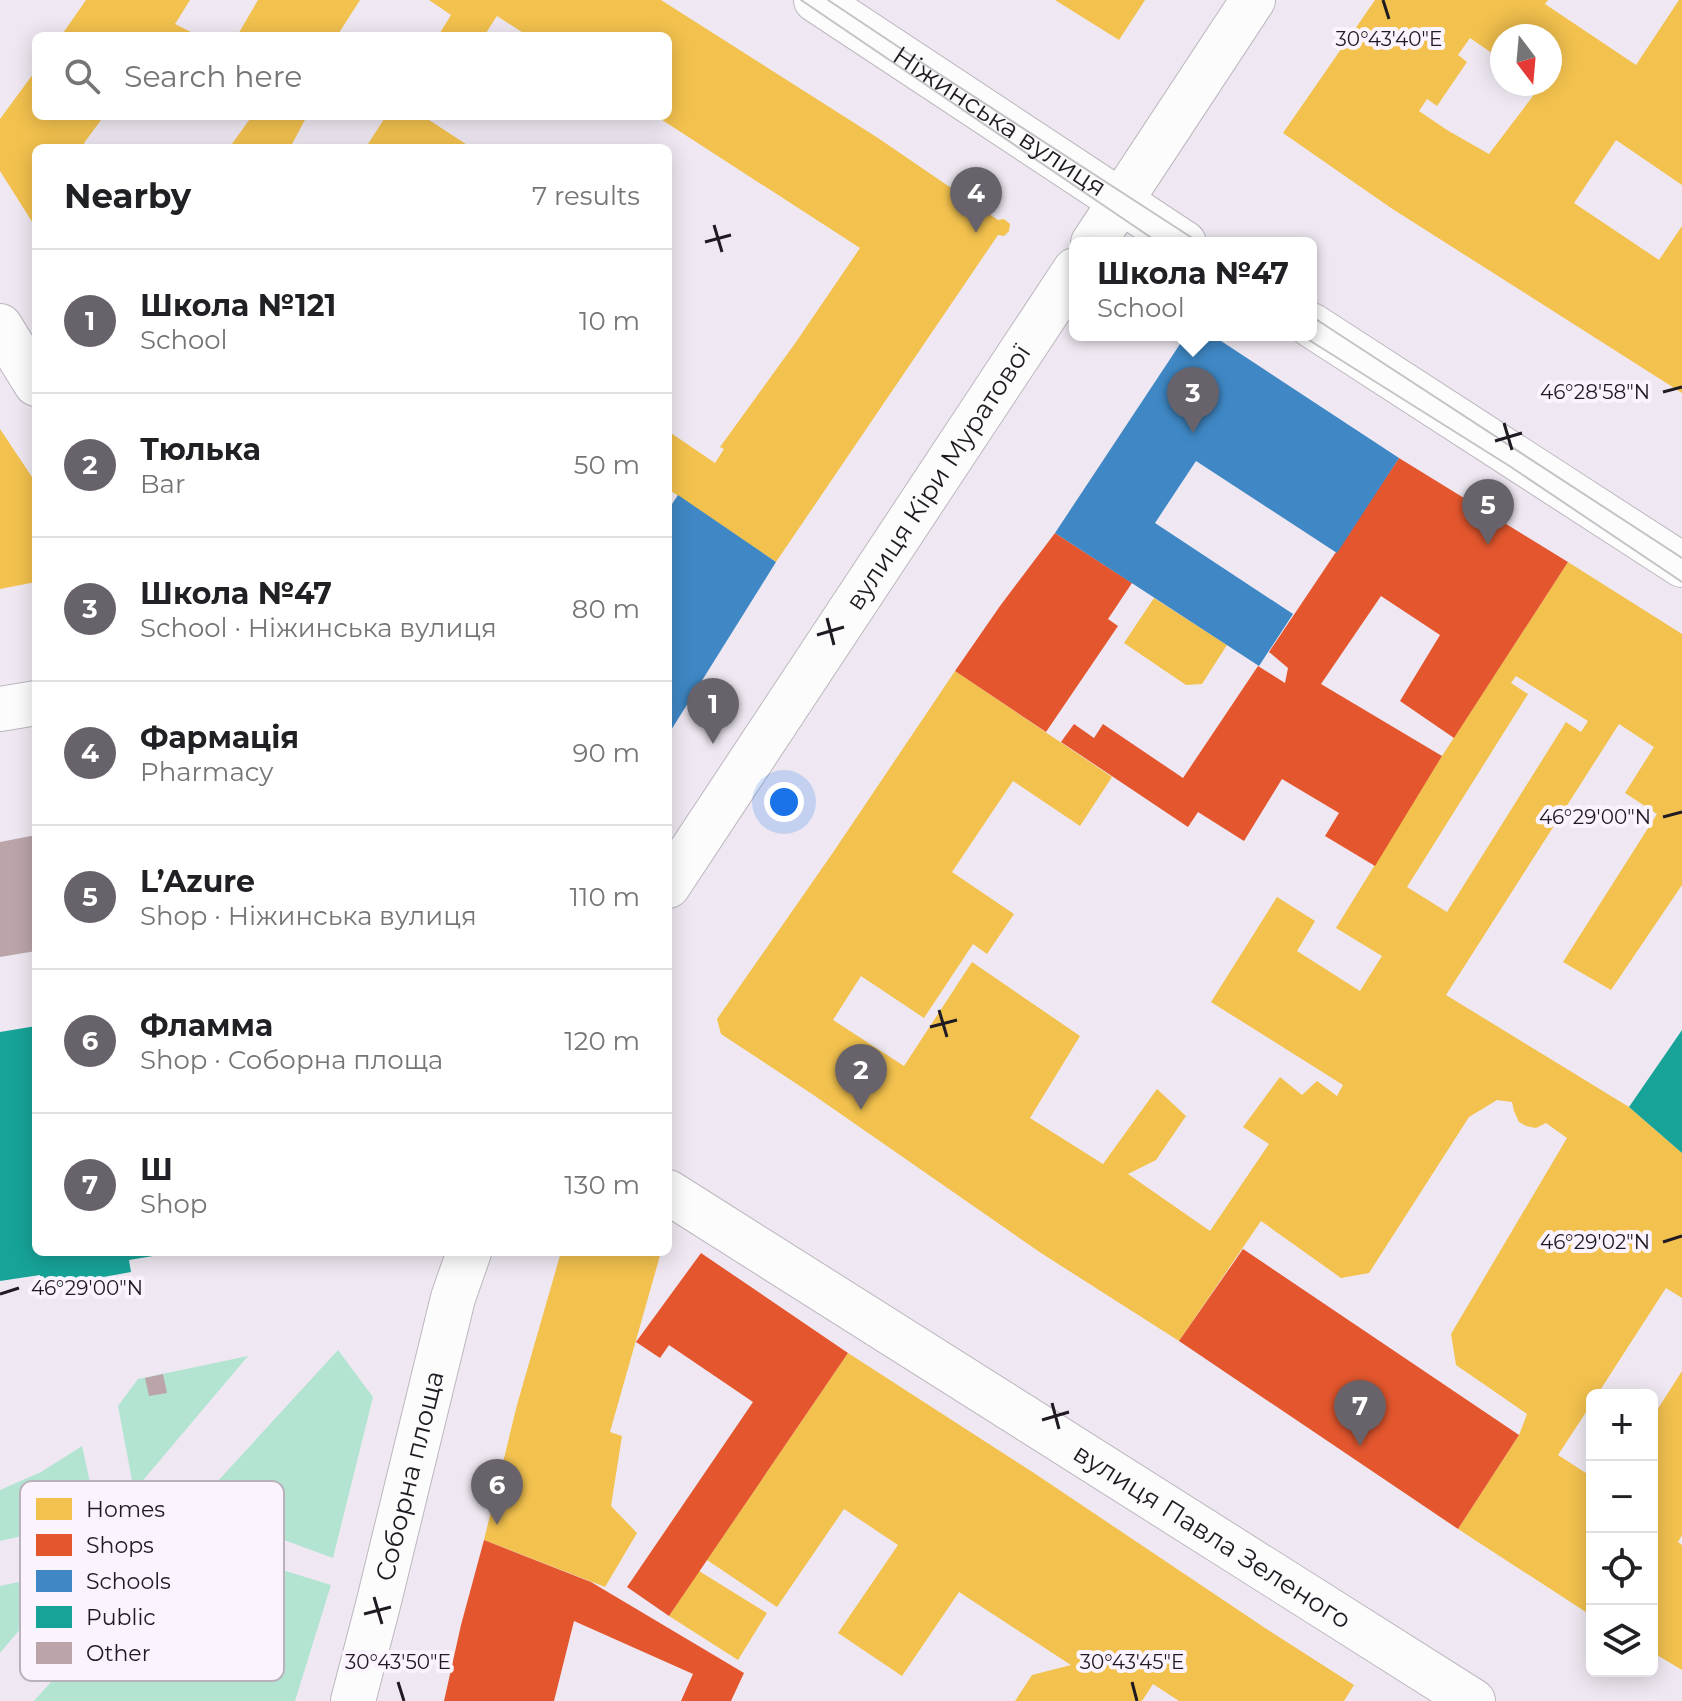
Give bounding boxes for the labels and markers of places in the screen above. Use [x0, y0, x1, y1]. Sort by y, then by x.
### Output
pin: 4 [950, 167, 1002, 233]
pin: 3 [1167, 367, 1219, 433]
pin: 5 [1462, 479, 1514, 545]
pin: 1 [687, 678, 739, 744]
pin: 2 [835, 1044, 887, 1110]
pin: 7 [1334, 1380, 1386, 1446]
pin: 6 [471, 1459, 523, 1525]

